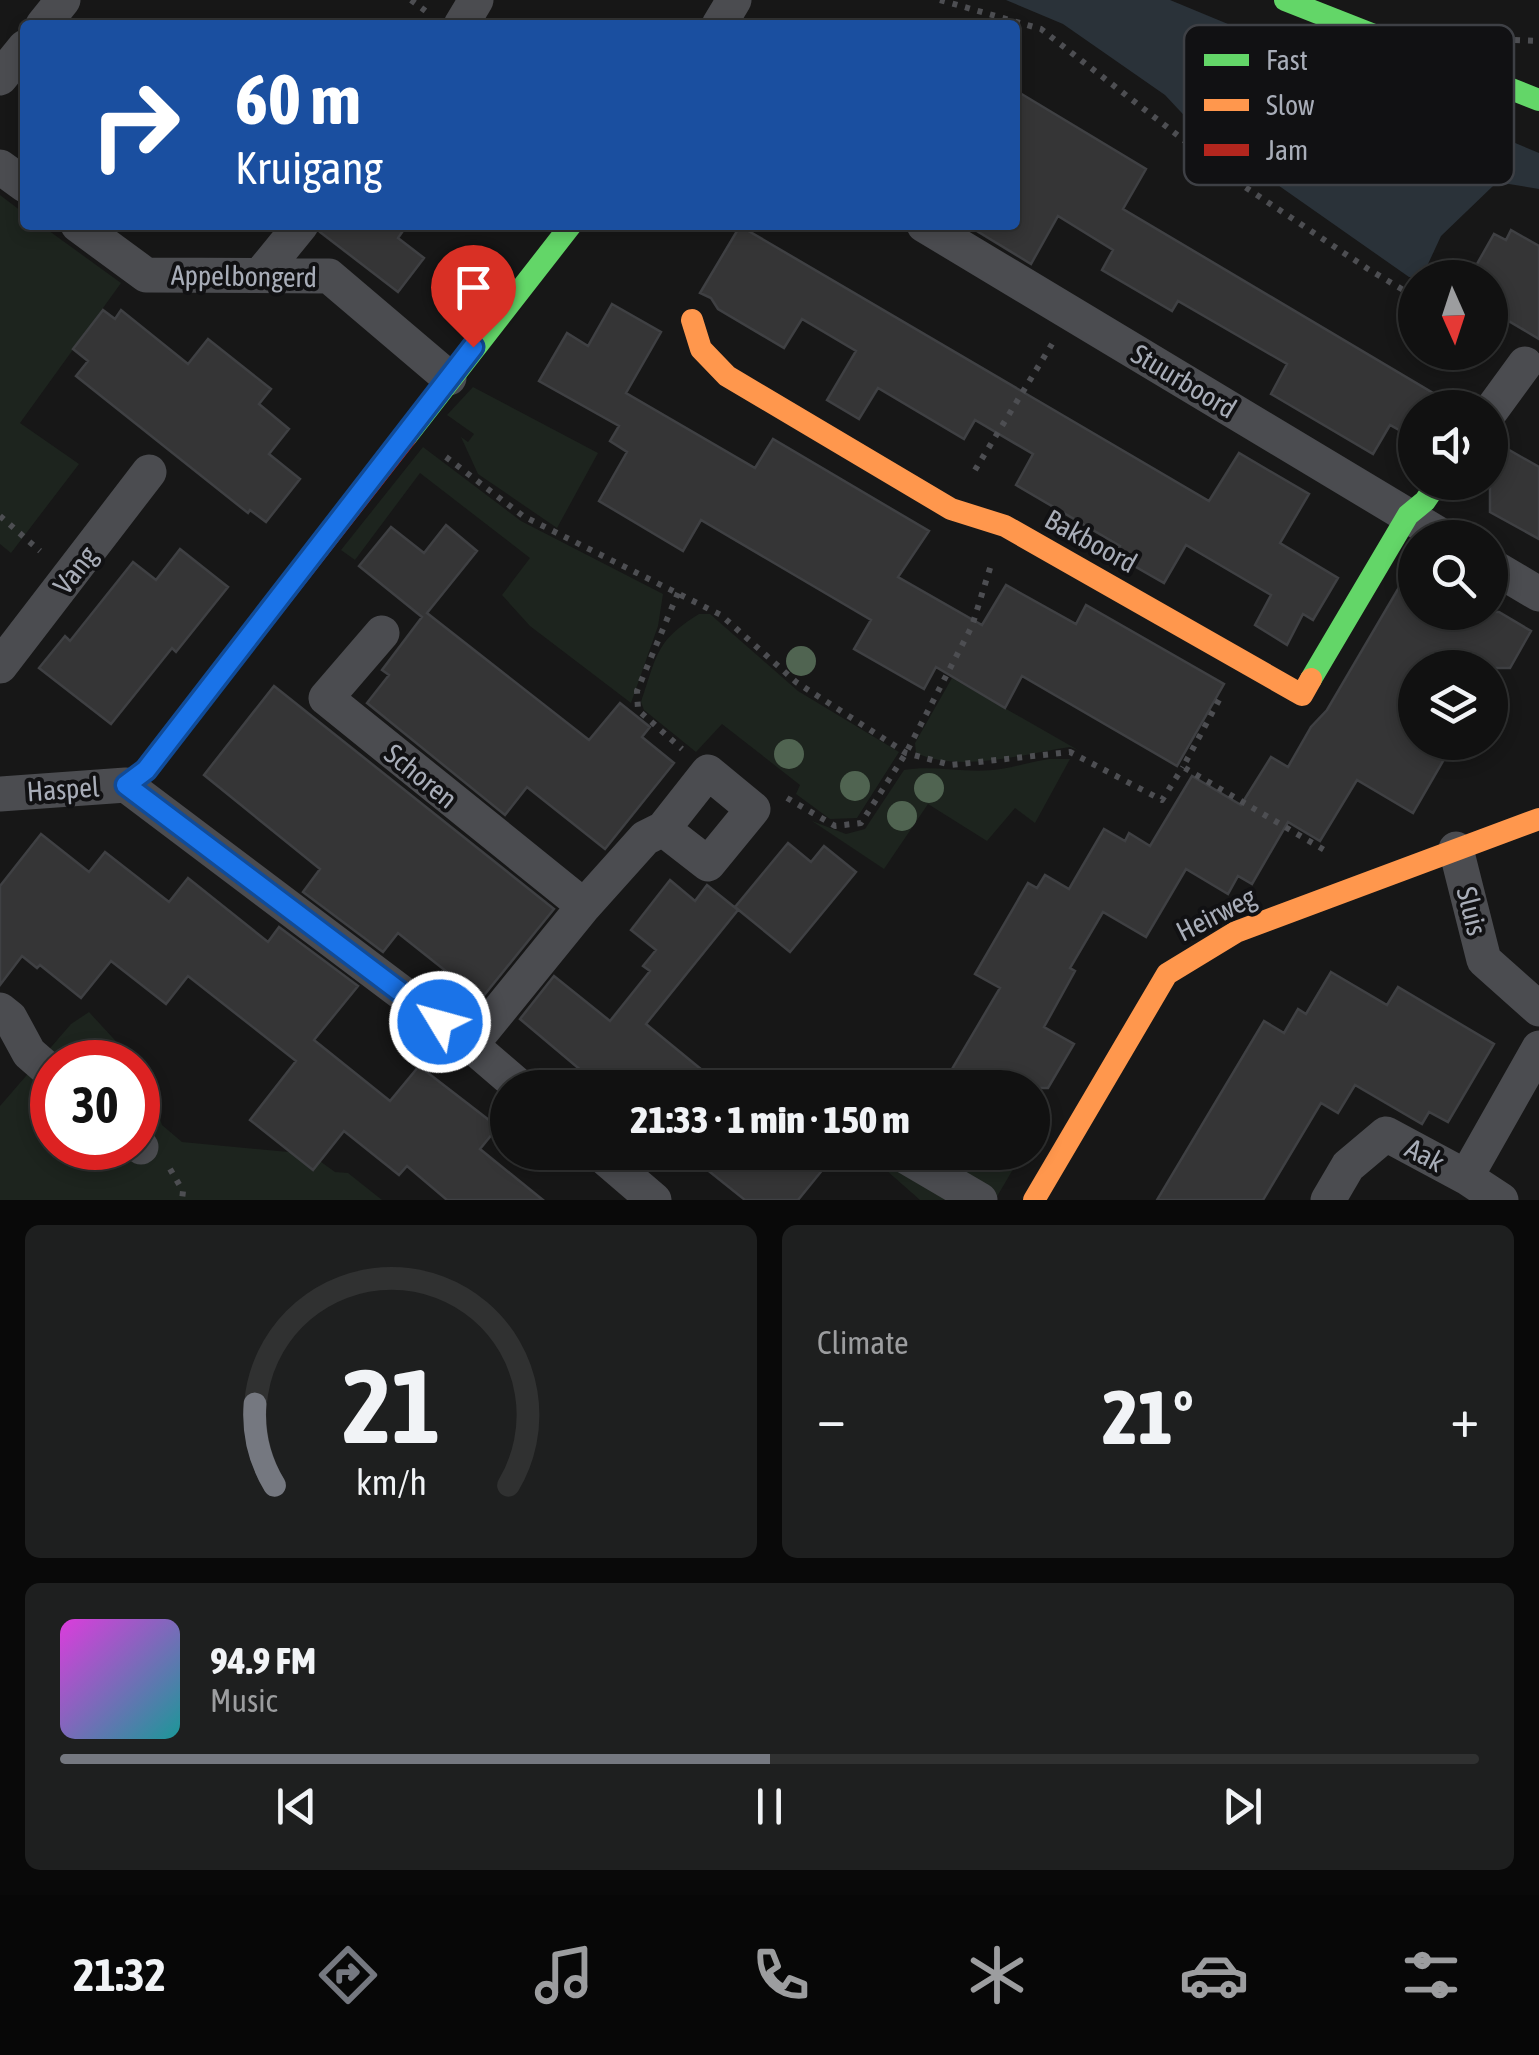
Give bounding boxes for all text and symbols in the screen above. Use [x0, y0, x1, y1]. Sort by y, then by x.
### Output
legend [1184, 25, 1514, 185]
text: Fast [1266, 44, 1308, 76]
text: 60 m [235, 59, 361, 139]
icon: right [70, 60, 200, 190]
text: Slow [1266, 89, 1315, 121]
text: Jam [1266, 134, 1308, 166]
text: Kruigang [235, 142, 383, 194]
pin [431, 245, 516, 348]
street label: Appelbongerd [171, 259, 317, 293]
icon: arrive [446, 260, 501, 315]
north arrow [1398, 260, 1508, 370]
map controls [1398, 260, 1508, 760]
street label: Stuurboord [1126, 337, 1242, 425]
button: sound [1398, 390, 1508, 500]
street label: Bakboord [1040, 503, 1142, 579]
button: search [1398, 520, 1508, 630]
street label: Vang [47, 540, 103, 600]
button: layers [1398, 650, 1508, 760]
street label: Schoren [379, 737, 463, 815]
street label: Haspel [26, 770, 101, 807]
street label: Heirweg [1171, 880, 1261, 948]
street label: Sluis [1451, 883, 1493, 939]
position arrow [388, 970, 492, 1074]
speed limit sign: 30 [30, 1040, 160, 1170]
text: 21:33 · 1 min · 150 m [630, 1098, 910, 1141]
street label: Aak [1400, 1132, 1450, 1178]
text: Climate [817, 1324, 909, 1361]
text: 21 [342, 1346, 440, 1465]
text: 21° [1102, 1374, 1194, 1460]
text: − [817, 1386, 846, 1449]
text: + [1450, 1386, 1479, 1449]
text: km/h [356, 1462, 426, 1503]
text: 94.9 FM [210, 1639, 316, 1682]
text: Music [210, 1682, 277, 1719]
icon: previous [269, 1779, 324, 1834]
icon: pause [742, 1779, 797, 1834]
icon: next [1215, 1779, 1270, 1834]
icon: directions [313, 1940, 383, 2010]
icon: music [529, 1940, 599, 2010]
icon: phone [746, 1940, 816, 2010]
icon: climate [962, 1940, 1032, 2010]
icon: car [1179, 1940, 1249, 2010]
icon: filters [1396, 1940, 1466, 2010]
text: 21:32 [73, 1949, 166, 2001]

